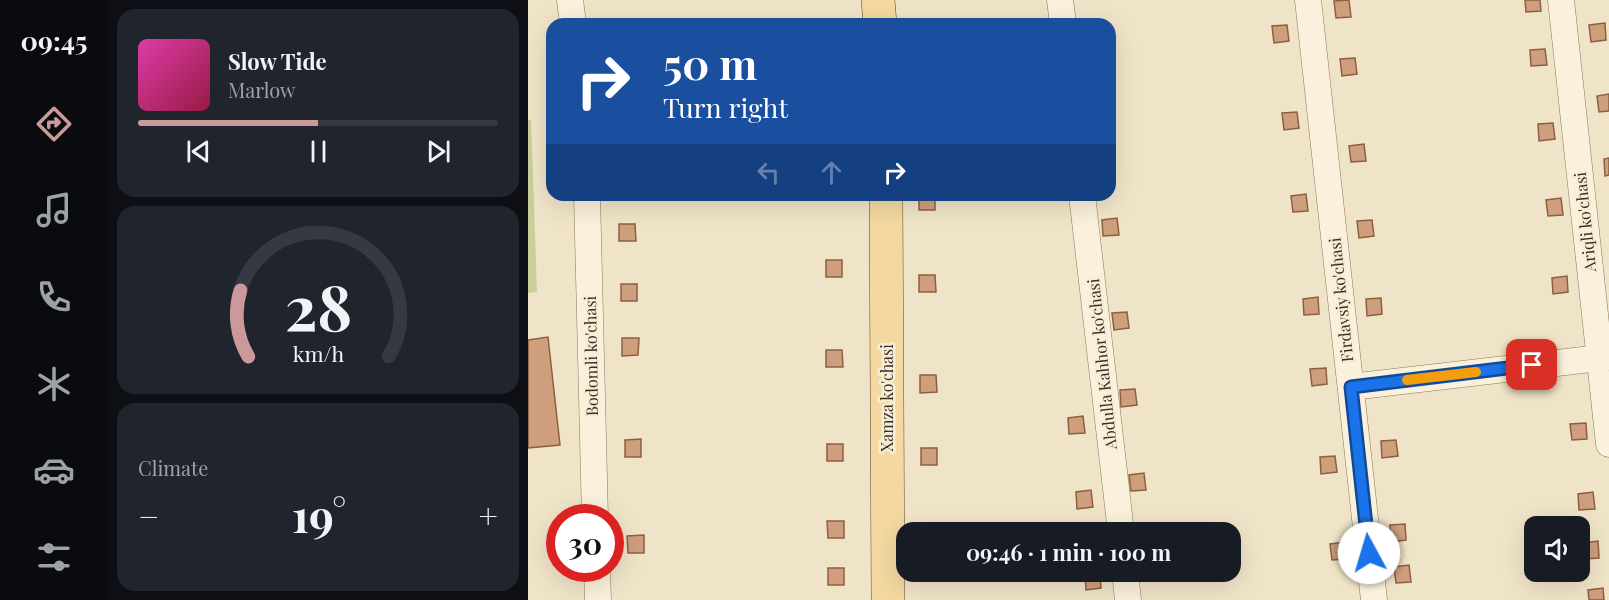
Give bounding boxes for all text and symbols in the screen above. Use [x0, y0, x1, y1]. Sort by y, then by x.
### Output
text: 09:45 [21, 22, 87, 58]
text: 50 m [663, 35, 757, 91]
icon: right [564, 42, 642, 120]
text: Slow Tide [228, 46, 327, 76]
text: Marlow [228, 76, 296, 103]
text: Turn right [663, 89, 788, 125]
icon: directions [33, 103, 75, 145]
icon: previous [182, 135, 215, 168]
icon: pause [302, 135, 335, 168]
icon: next [422, 135, 455, 168]
icon: left [752, 156, 785, 189]
icon: ahead [815, 156, 848, 189]
icon: right [878, 156, 911, 189]
street label: Ariqli ko'chasi [1569, 171, 1600, 274]
icon: music [33, 189, 75, 231]
street label: Firdavsiy ko'chasi [1323, 236, 1357, 363]
text: 28 [284, 263, 352, 347]
icon: phone [33, 276, 75, 318]
street label: Abdulla Kahhor ko'chasi [1082, 277, 1121, 451]
street label: Bodomli ko'chasi [579, 295, 602, 416]
text: km/h [292, 339, 344, 367]
pin [1506, 339, 1557, 390]
street label: Xamza ko'chasi [876, 344, 897, 452]
icon: arrive [1515, 348, 1548, 381]
icon: climate [33, 363, 75, 405]
icon: car [33, 449, 75, 491]
text: Climate [138, 454, 208, 481]
text: 19° [292, 484, 346, 544]
text: − [138, 493, 159, 537]
text: + [479, 493, 498, 537]
speed limit sign: 30 [546, 504, 624, 582]
map controls [1524, 516, 1590, 582]
button: sound [1524, 516, 1590, 582]
position arrow [1337, 521, 1401, 585]
icon: filters [33, 536, 75, 578]
text: 09:46 · 1 min · 100 m [966, 537, 1171, 567]

